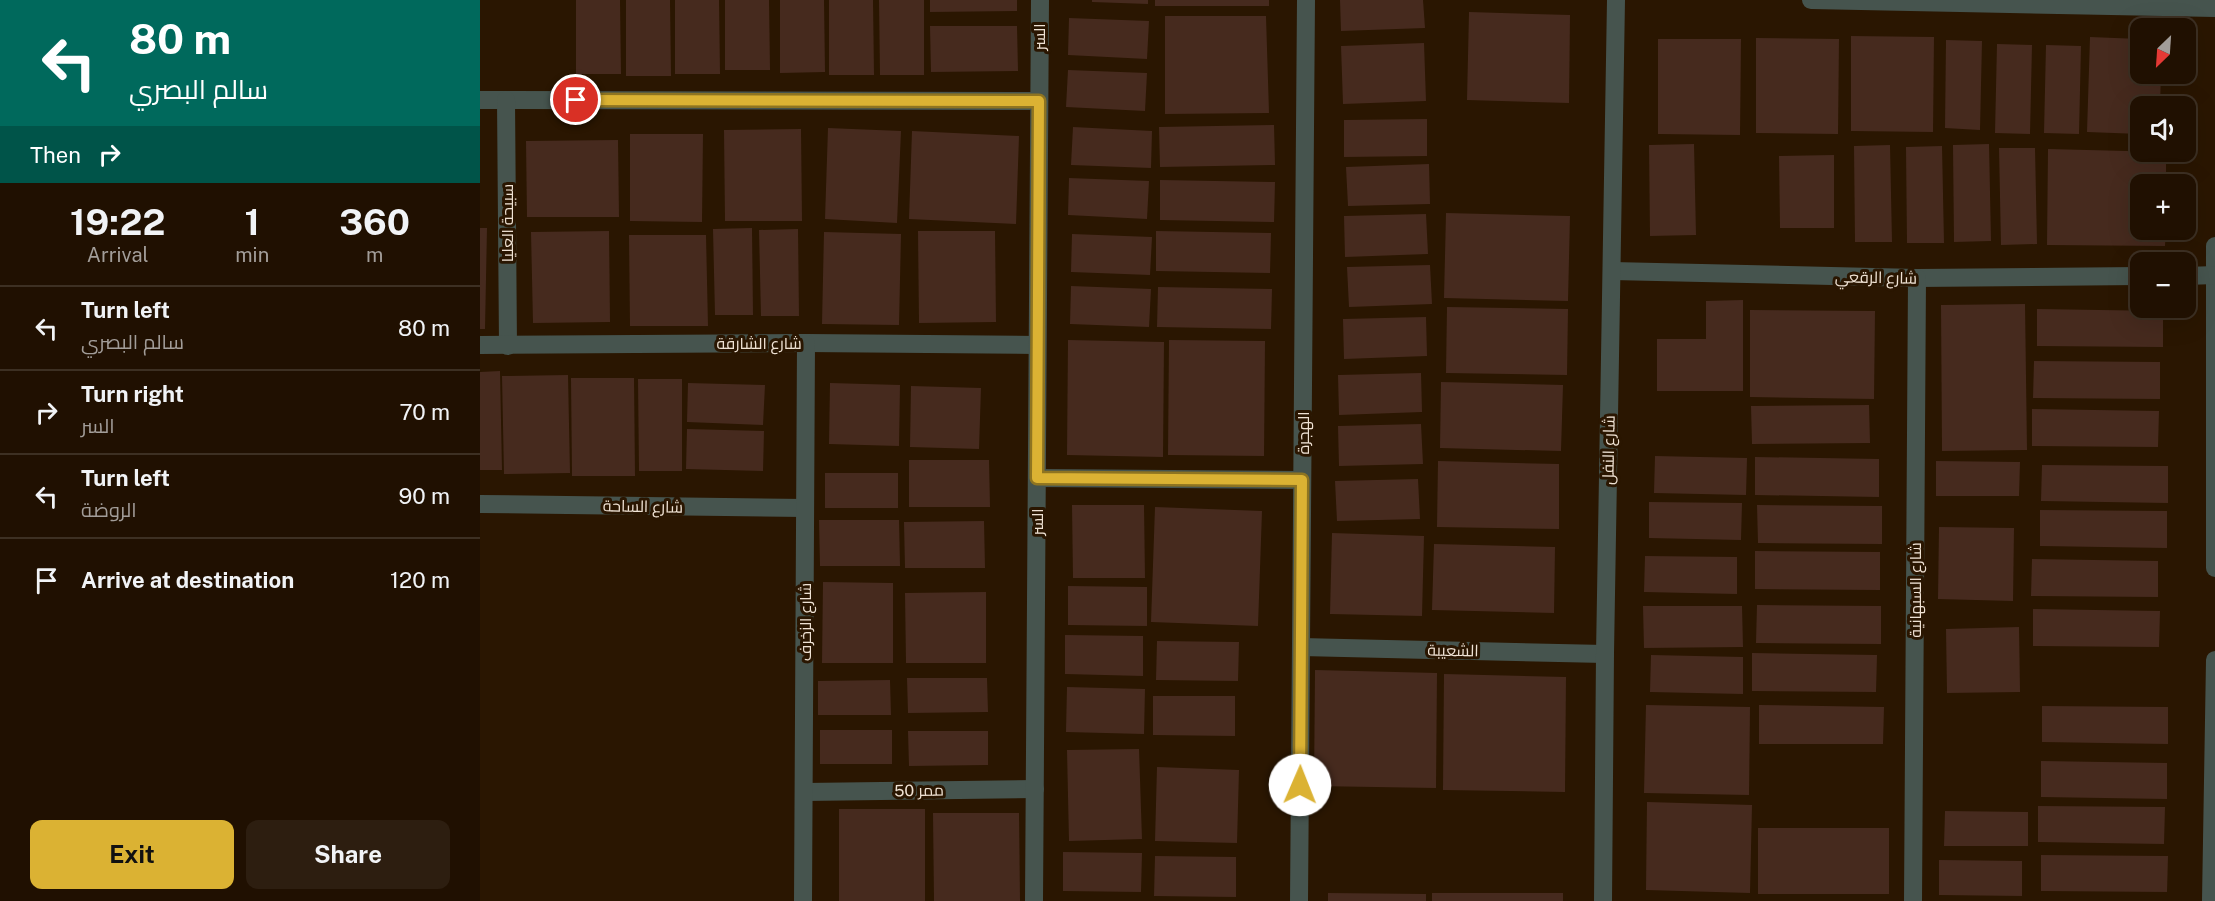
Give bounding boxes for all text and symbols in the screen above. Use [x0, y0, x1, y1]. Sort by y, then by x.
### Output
text: 80 m [129, 14, 231, 63]
north arrow [2130, 18, 2196, 84]
map controls [2130, 18, 2196, 318]
icon: left [30, 24, 108, 102]
street label: السر [1030, 24, 1049, 52]
text: سالم البصري [129, 73, 268, 105]
pin [550, 74, 601, 125]
icon: arrive [559, 83, 592, 116]
button: sound [2130, 96, 2196, 162]
icon: right [93, 138, 126, 171]
text: Then [30, 142, 81, 168]
button: + [2130, 174, 2196, 240]
street label: سبيحة العليا [498, 184, 517, 262]
text: 19:22 [70, 201, 165, 243]
text: 1 [245, 201, 260, 243]
text: 360 [339, 201, 410, 243]
text: Arrival [87, 243, 149, 267]
text: min [235, 243, 269, 267]
text: m [366, 243, 383, 267]
button: − [2130, 252, 2196, 318]
street label: شارع الرقعي [1835, 267, 1917, 292]
text: Turn left [81, 297, 170, 323]
icon: left [30, 312, 63, 345]
text: 80 m [398, 315, 450, 341]
text: سالم البصري [81, 330, 184, 354]
street label: شارع الشارقة [716, 334, 802, 355]
text: Turn right [81, 381, 184, 407]
icon: right [30, 396, 63, 429]
text: 70 m [399, 399, 450, 425]
street label: الهجرة [1294, 411, 1314, 455]
text: السر [81, 414, 115, 438]
street label: شارع النفل [1598, 415, 1621, 485]
text: Turn left [81, 465, 170, 491]
icon: left [30, 480, 63, 513]
text: 90 m [399, 483, 450, 509]
street label: شارع الساحة [603, 496, 683, 519]
text: الروضة [81, 498, 137, 522]
street label: السر [1028, 509, 1047, 537]
street label: شارع السبهانية [1906, 542, 1927, 638]
icon: arrive [30, 564, 63, 597]
text: Arrive at destination [81, 567, 294, 593]
text: 120 m [390, 567, 450, 593]
street label: شارع الزخرف [796, 583, 817, 661]
street label: الشعيبة [1427, 641, 1479, 660]
position arrow [1268, 753, 1332, 817]
street label: ممر 50 [894, 781, 944, 800]
button: Exit [30, 820, 234, 889]
button: Share [246, 820, 450, 889]

